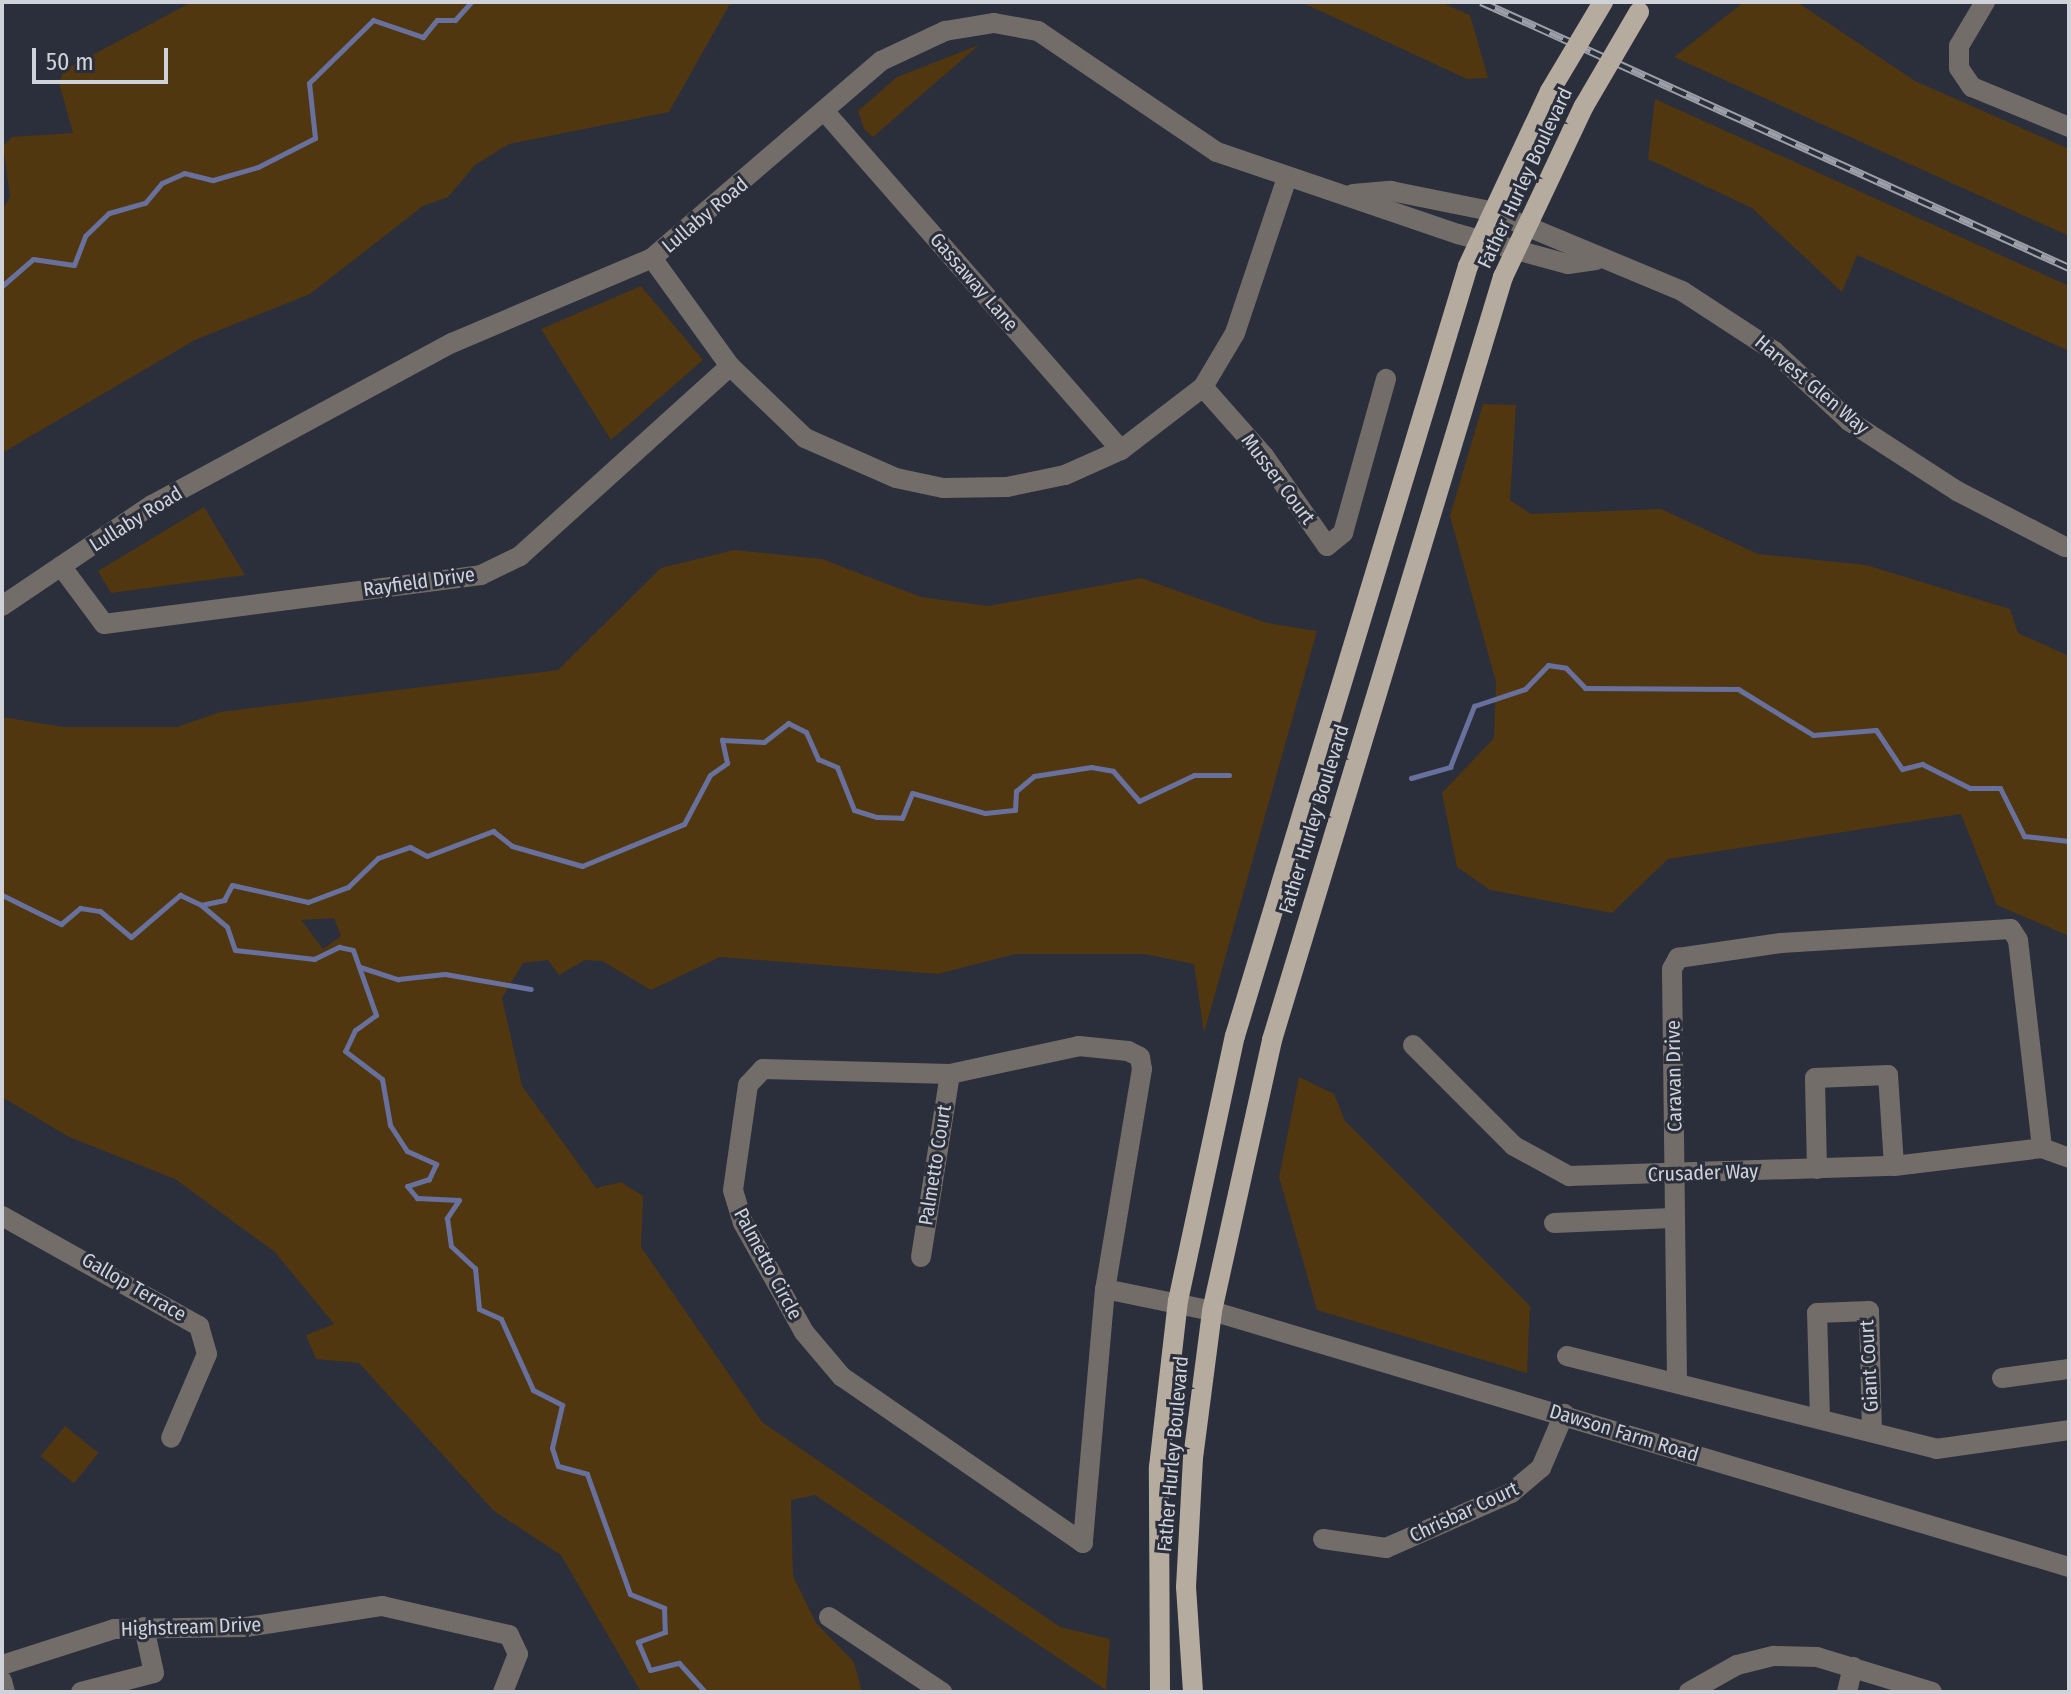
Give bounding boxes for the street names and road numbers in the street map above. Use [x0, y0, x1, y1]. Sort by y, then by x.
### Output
street label: Father Hurley Boulevard [1473, 84, 1577, 272]
street label: Lullaby Road [657, 172, 753, 258]
street label: Gassaway Lane [925, 228, 1023, 336]
street label: Harvest Glen Way [1750, 330, 1874, 440]
street label: Musser Court [1236, 429, 1320, 529]
street label: Lullaby Road [85, 481, 187, 557]
street label: Rayfield Drive [362, 562, 476, 602]
street label: Father Hurley Boulevard [1274, 721, 1354, 917]
street label: Caravan Drive [1661, 1020, 1687, 1132]
street label: Palmetto Court [914, 1103, 956, 1227]
street label: Crusader Way [1647, 1159, 1759, 1187]
street label: Palmetto Circle [729, 1204, 807, 1324]
street label: Gallop Terrace [78, 1247, 190, 1327]
street label: Giant Court [1855, 1319, 1883, 1413]
street label: Father Hurley Boulevard [1152, 1355, 1194, 1553]
street label: Dawson Farm Road [1547, 1399, 1701, 1467]
street label: Chrisbar Court [1406, 1476, 1522, 1548]
street label: Highstream Drive [120, 1613, 262, 1641]

